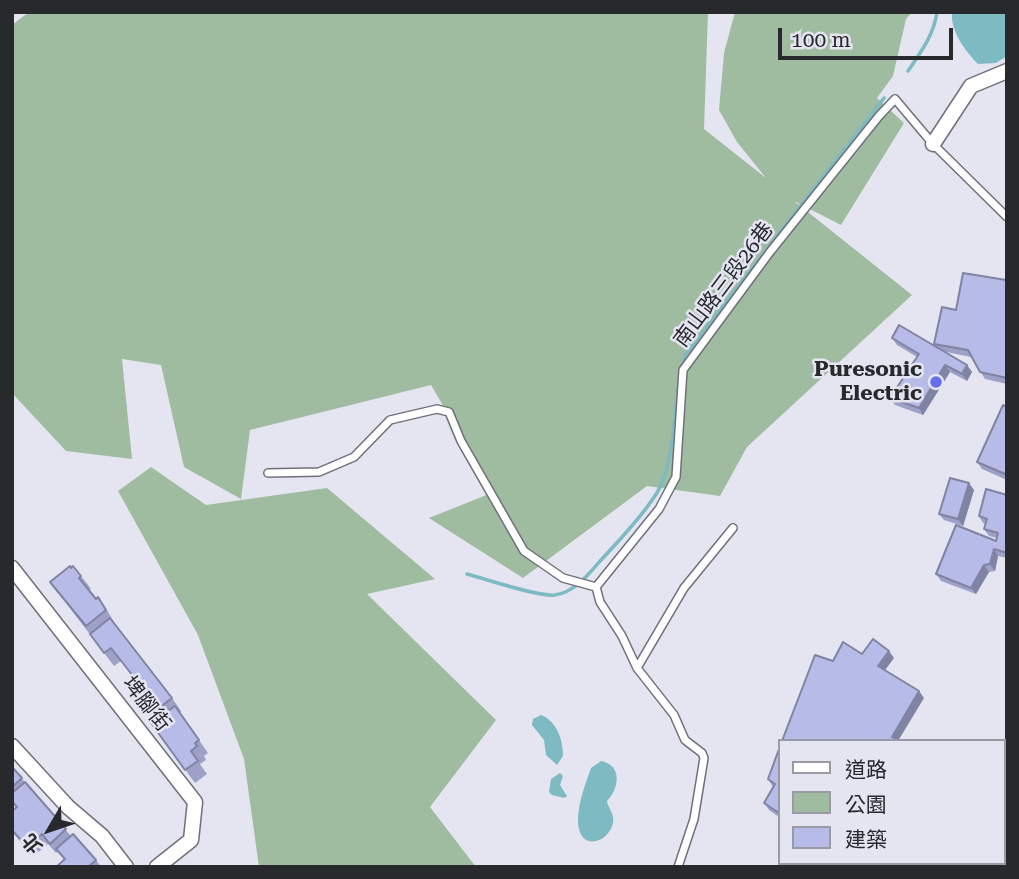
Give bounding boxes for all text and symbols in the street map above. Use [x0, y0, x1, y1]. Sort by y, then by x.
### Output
scale bar [781, 14, 956, 58]
text: 100 m [791, 28, 851, 52]
street label: 南山路三段26巷 [669, 218, 779, 352]
place label: Puresonic Electric [814, 357, 922, 407]
marker: Puresonic Electric [928, 374, 944, 390]
street label: 埤腳街 [117, 671, 175, 737]
legend [778, 739, 1005, 865]
text: 道路 [845, 758, 887, 782]
text: 公園 [845, 793, 887, 817]
north arrow [14, 795, 84, 865]
text: 建築 [845, 828, 887, 852]
text: 北 [17, 829, 47, 858]

